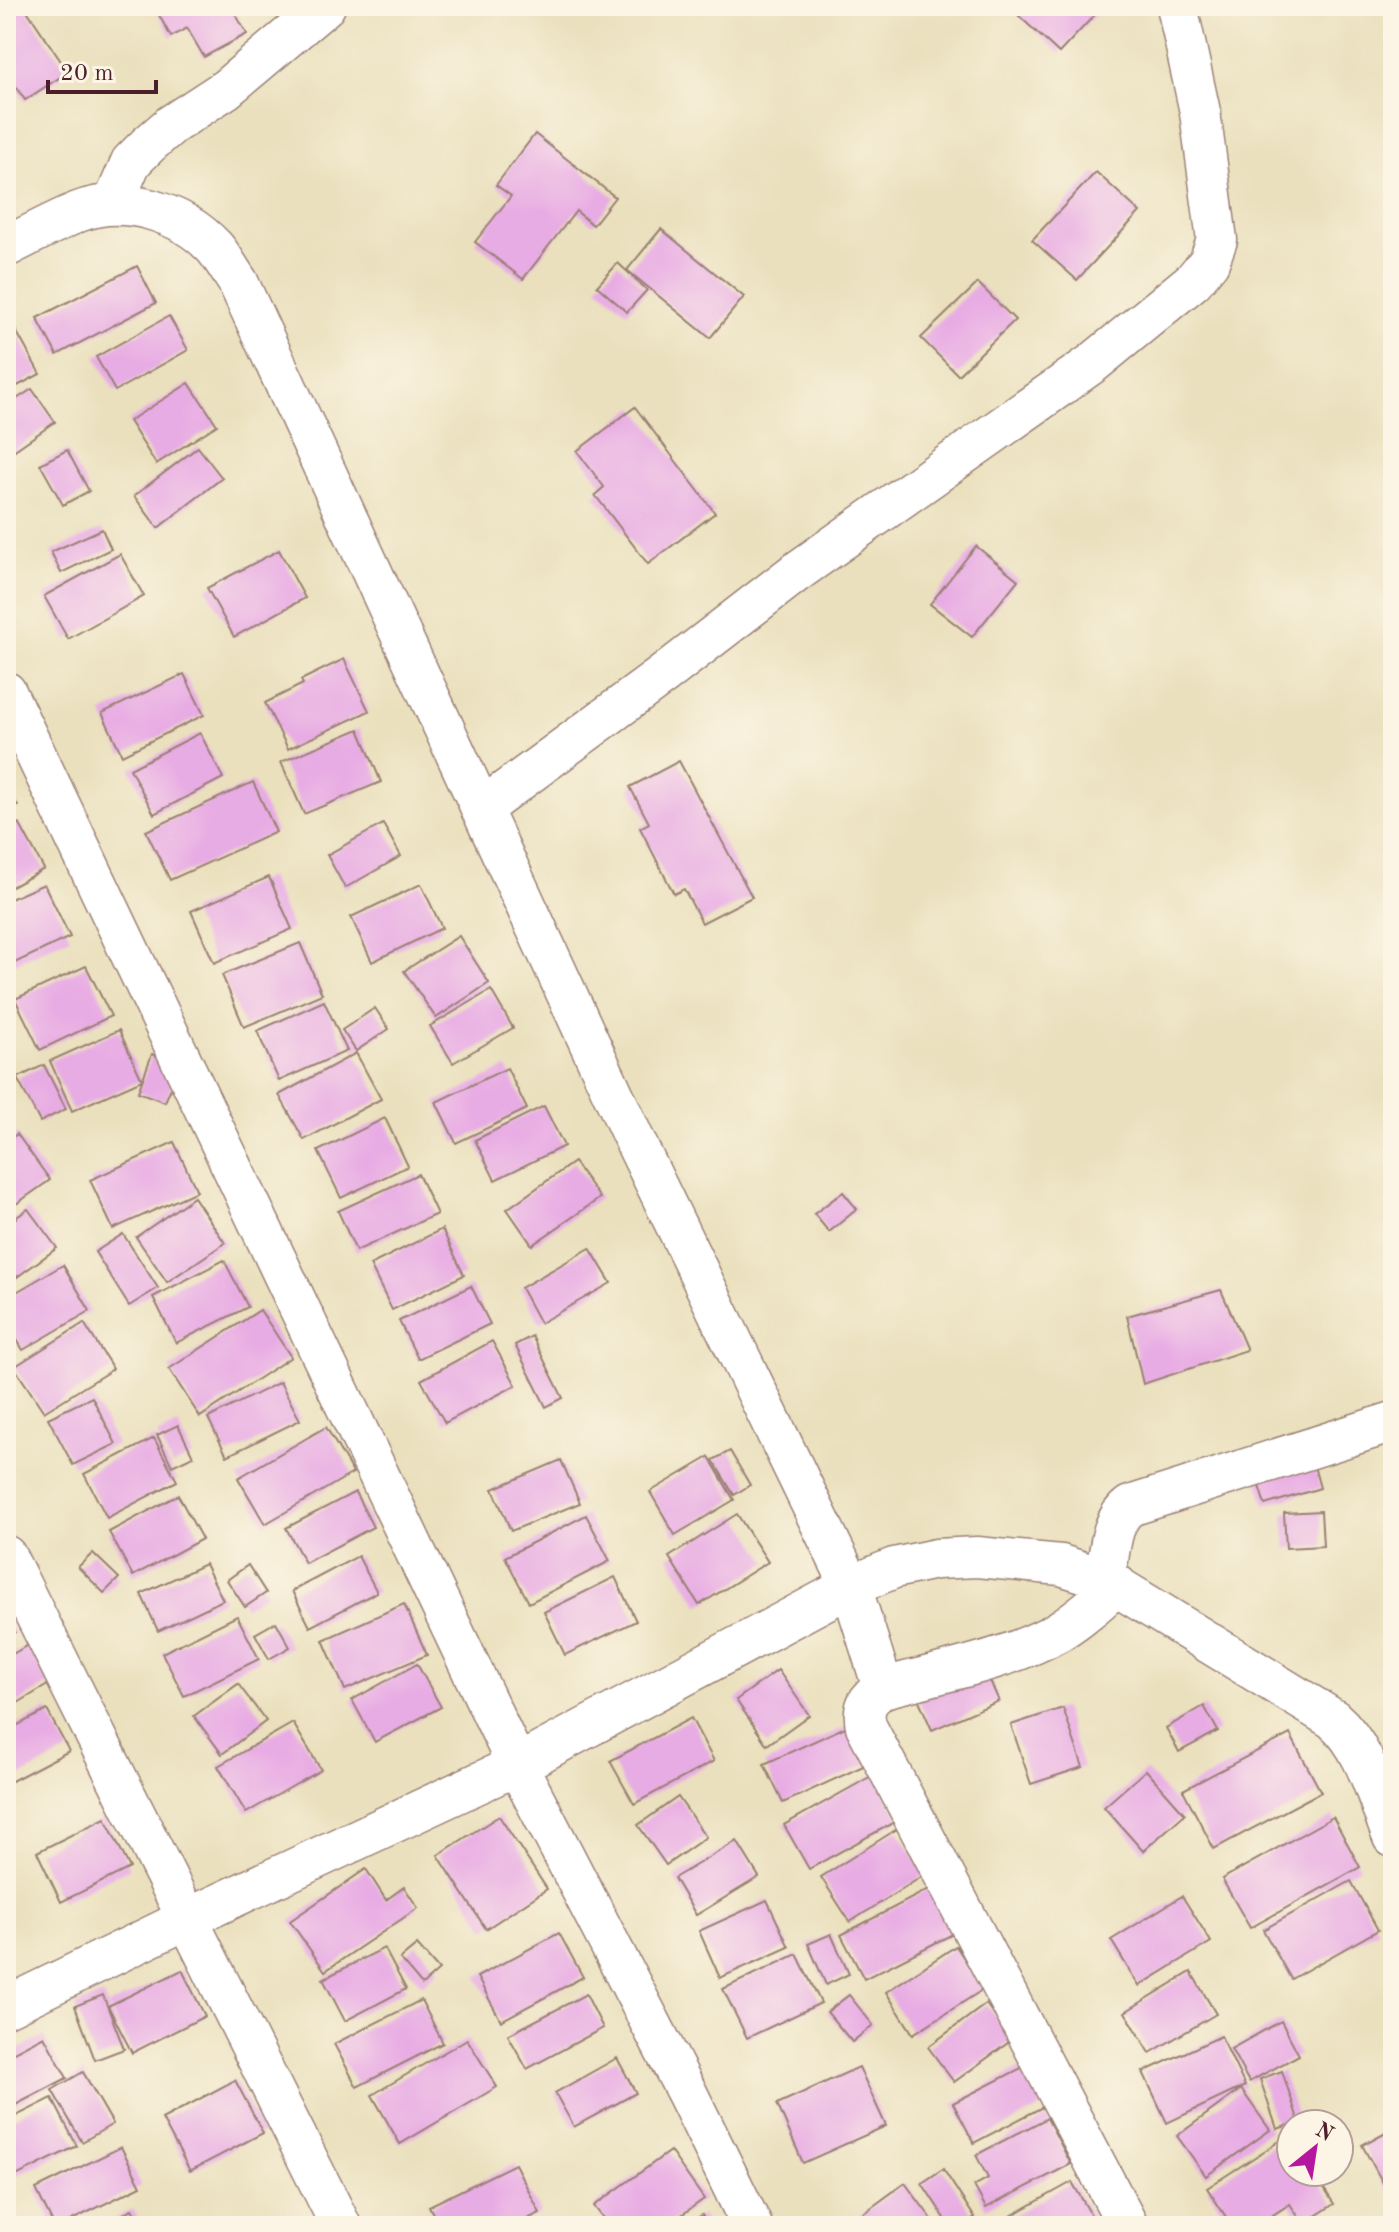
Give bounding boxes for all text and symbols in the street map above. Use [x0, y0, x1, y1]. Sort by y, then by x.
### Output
scale bar [48, 44, 156, 94]
text: 20 m [60, 62, 114, 86]
north arrow [1275, 2108, 1355, 2188]
text: N [1311, 2119, 1337, 2146]

